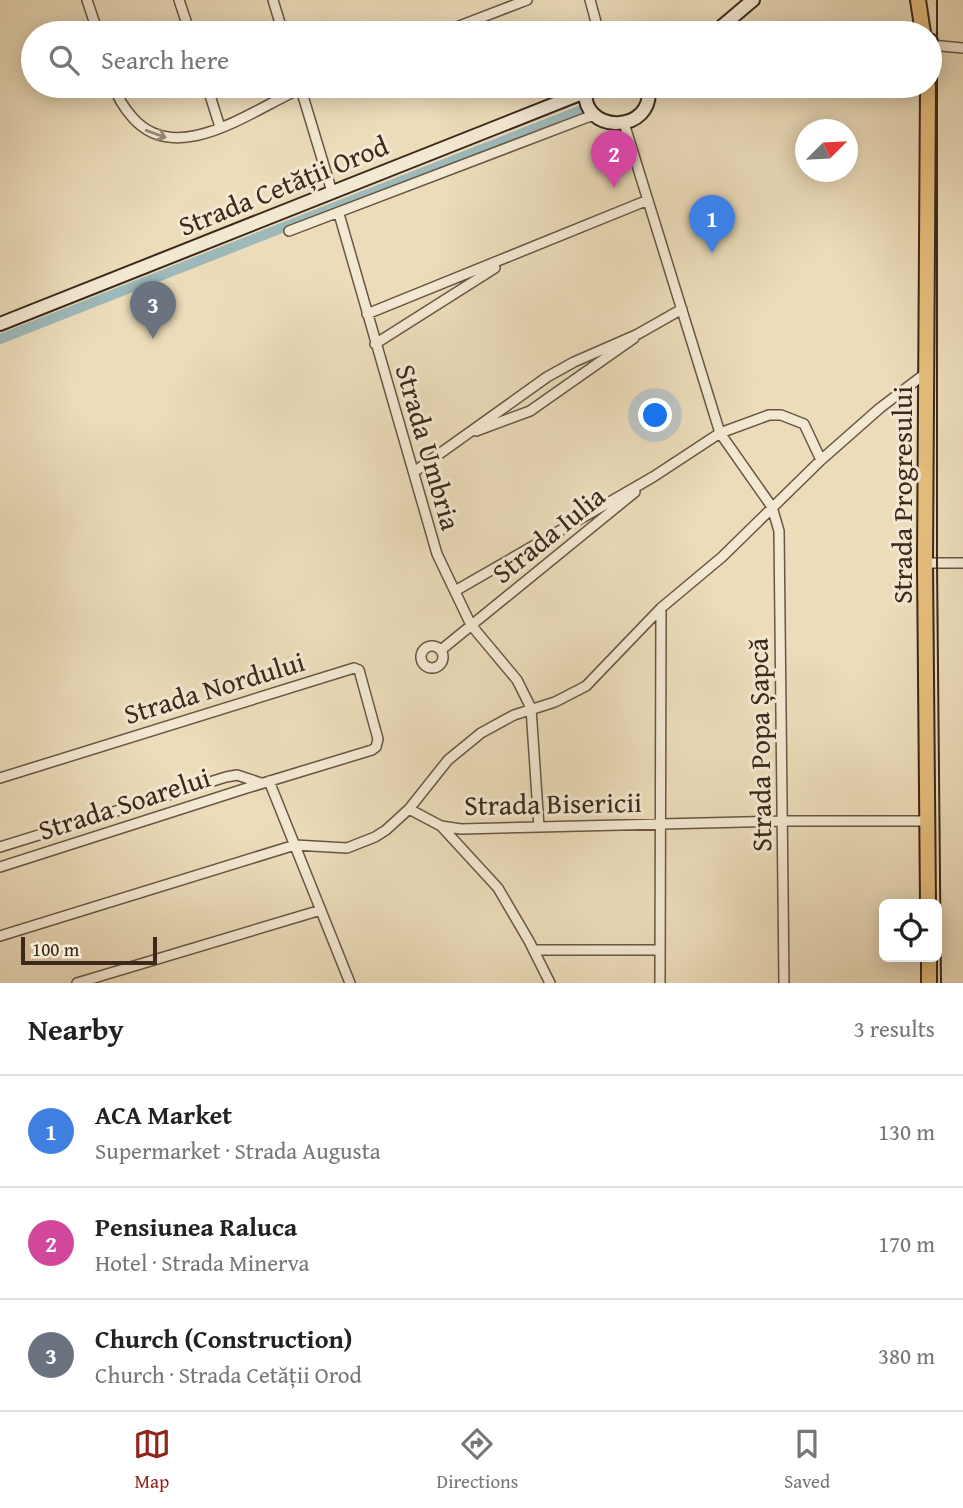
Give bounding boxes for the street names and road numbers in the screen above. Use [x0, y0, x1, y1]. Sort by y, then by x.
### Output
street label: Strada Cetății Orod [172, 124, 394, 246]
street label: Strada Umbria [386, 359, 472, 535]
street label: Strada Progresului [881, 386, 922, 604]
street label: Strada Iulia [483, 475, 614, 592]
street label: Strada Popa Șapcă [737, 637, 781, 852]
street label: Strada Nordului [118, 640, 310, 734]
street label: Strada Soarelui [33, 756, 215, 850]
street label: Strada Bisericii [464, 781, 642, 825]

